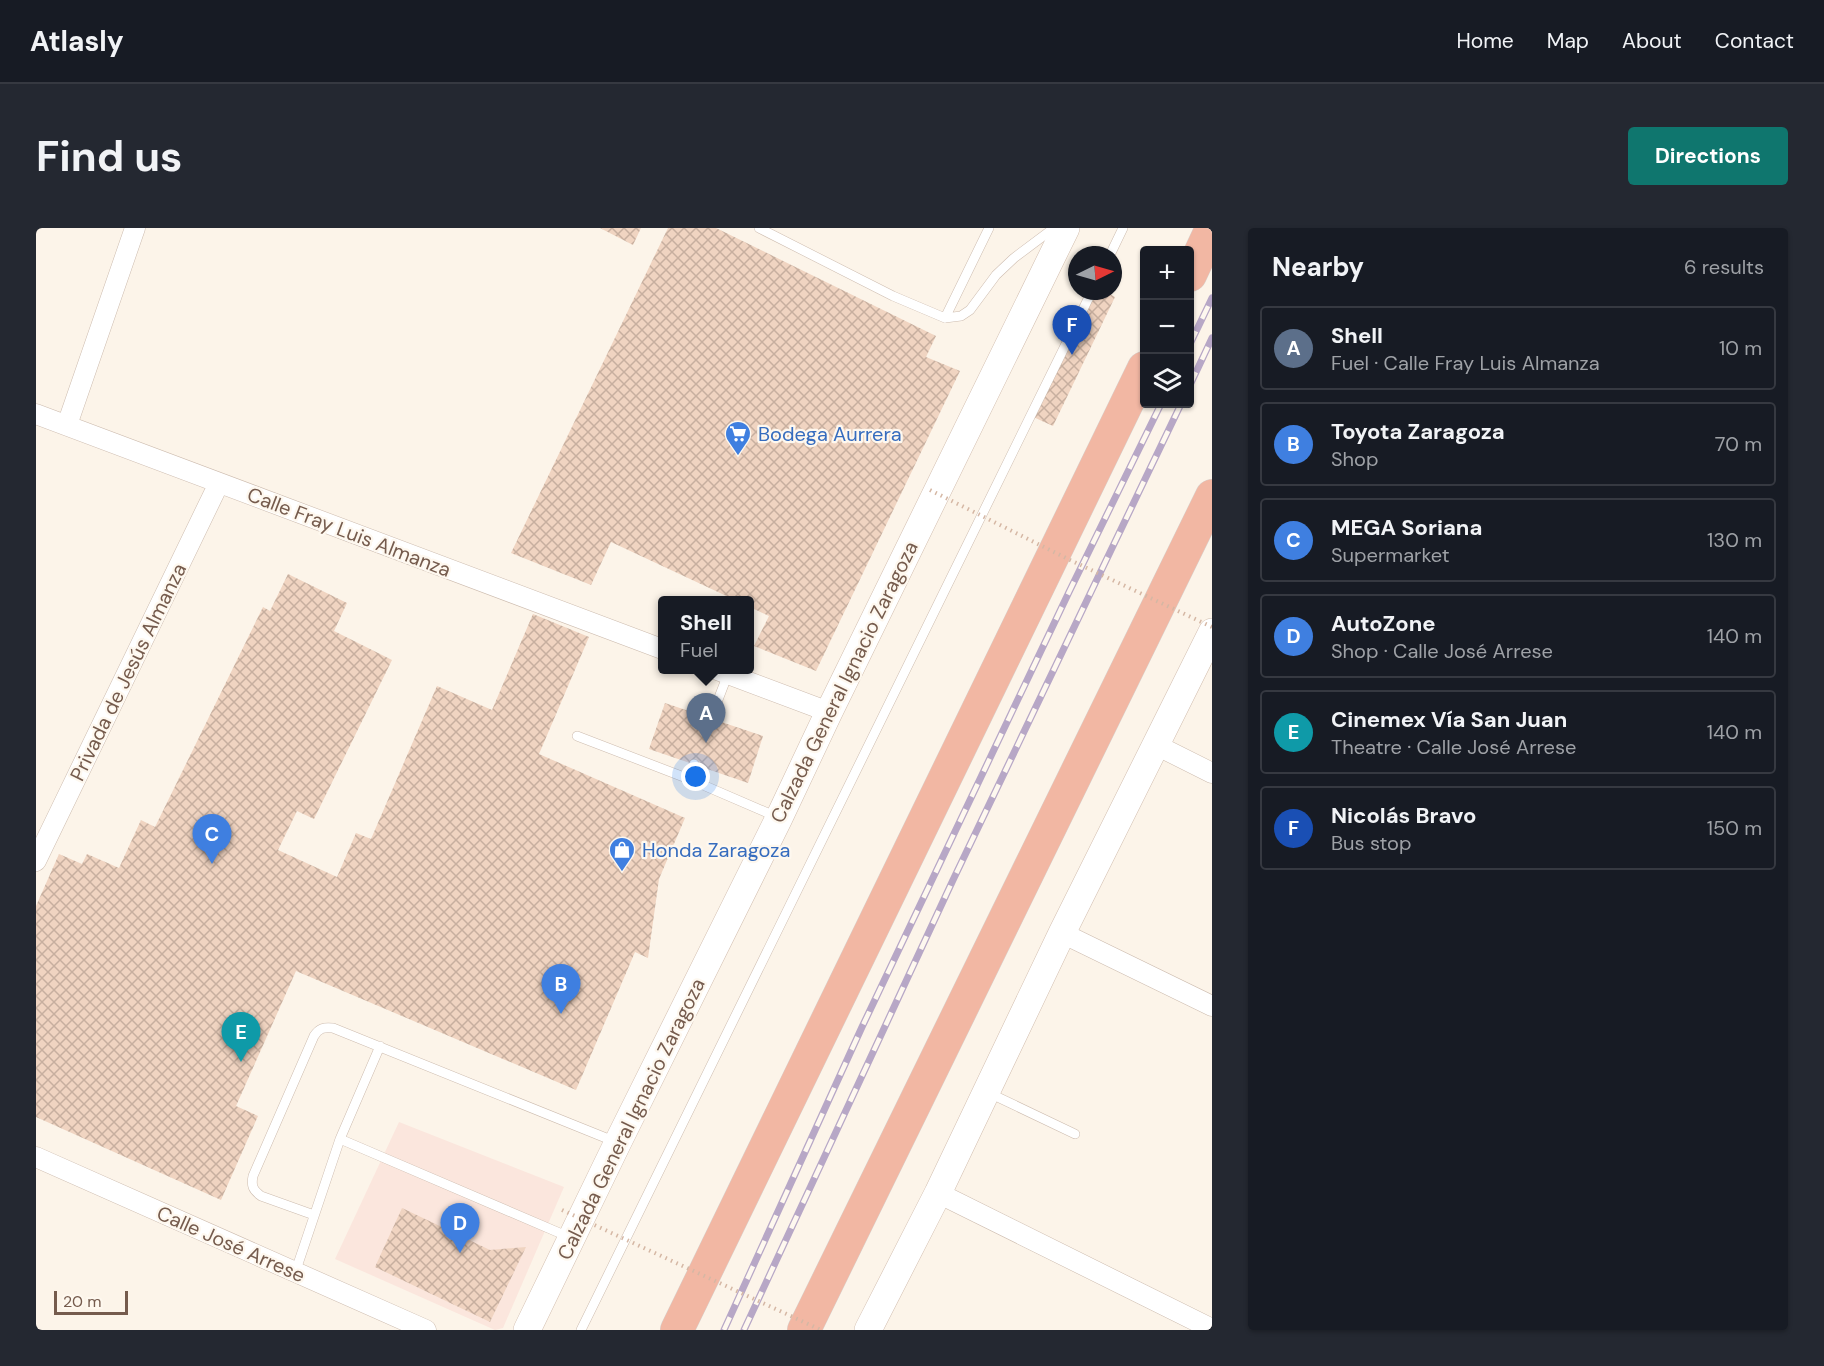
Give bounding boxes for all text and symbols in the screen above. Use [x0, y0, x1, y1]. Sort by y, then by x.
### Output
text: Atlasly [30, 23, 124, 60]
text: Home [1456, 27, 1514, 55]
text: Map [1547, 27, 1589, 55]
text: About [1622, 27, 1682, 55]
text: Contact [1715, 27, 1794, 55]
button: Directions [1628, 127, 1788, 185]
text: Find us [36, 129, 182, 184]
north arrow [1068, 246, 1122, 300]
map controls [1140, 246, 1194, 408]
button: + [1140, 246, 1194, 300]
text: Nearby [1272, 250, 1364, 284]
text: 6 results [1684, 254, 1764, 280]
button: − [1140, 300, 1194, 354]
pin: F [1052, 306, 1092, 355]
text: Shell [1331, 321, 1383, 350]
text: A [1286, 335, 1301, 361]
text: 10 m [1719, 335, 1762, 361]
text: Fuel · Calle Fray Luis Almanza [1331, 350, 1600, 376]
button: layers [1140, 354, 1194, 408]
text: Toyota Zaragoza [1331, 417, 1505, 446]
supermarket icon: Bodega Aurrera [723, 419, 753, 457]
place label: Bodega Aurrera [758, 421, 902, 447]
text: B [1287, 431, 1300, 457]
text: 70 m [1715, 431, 1762, 457]
text: Shop [1331, 446, 1378, 472]
street label: Calle Fray Luis Almanza [243, 481, 455, 583]
text: MEGA Soriana [1331, 513, 1482, 542]
text: C [1286, 527, 1301, 553]
text: 130 m [1707, 527, 1762, 553]
street label: Calzada General Ignacio Zaragoza [764, 537, 924, 827]
text: Supermarket [1331, 542, 1450, 568]
street label: Privada de Jesús Almanza [64, 559, 192, 785]
popup [658, 596, 754, 674]
text: Shell [680, 608, 732, 637]
text: AutoZone [1331, 609, 1436, 638]
text: D [1286, 623, 1301, 649]
text: 140 m [1707, 623, 1762, 649]
text: Fuel [680, 637, 718, 663]
text: Shop · Calle José Arrese [1331, 638, 1553, 664]
pin: A [686, 694, 726, 743]
text: Cinemex Vía San Juan [1331, 705, 1567, 734]
text: E [1288, 719, 1299, 745]
text: 140 m [1707, 719, 1762, 745]
text: Theatre · Calle José Arrese [1331, 734, 1576, 760]
your location [681, 762, 710, 791]
text: Nicolás Bravo [1331, 801, 1476, 830]
pin: C [192, 814, 231, 864]
text: F [1288, 815, 1299, 841]
text: 150 m [1707, 815, 1762, 841]
text: Bus stop [1331, 830, 1411, 856]
shop icon: Honda Zaragoza [607, 835, 637, 873]
place label: Honda Zaragoza [642, 837, 790, 863]
pin: B [542, 964, 580, 1014]
street label: Calzada General Ignacio Zaragoza [551, 974, 711, 1264]
pin: E [222, 1012, 260, 1062]
street label: Calle José Arrese [153, 1200, 309, 1288]
pin: D [440, 1204, 480, 1253]
scale bar [54, 1288, 128, 1316]
text: 20 m [63, 1291, 102, 1312]

